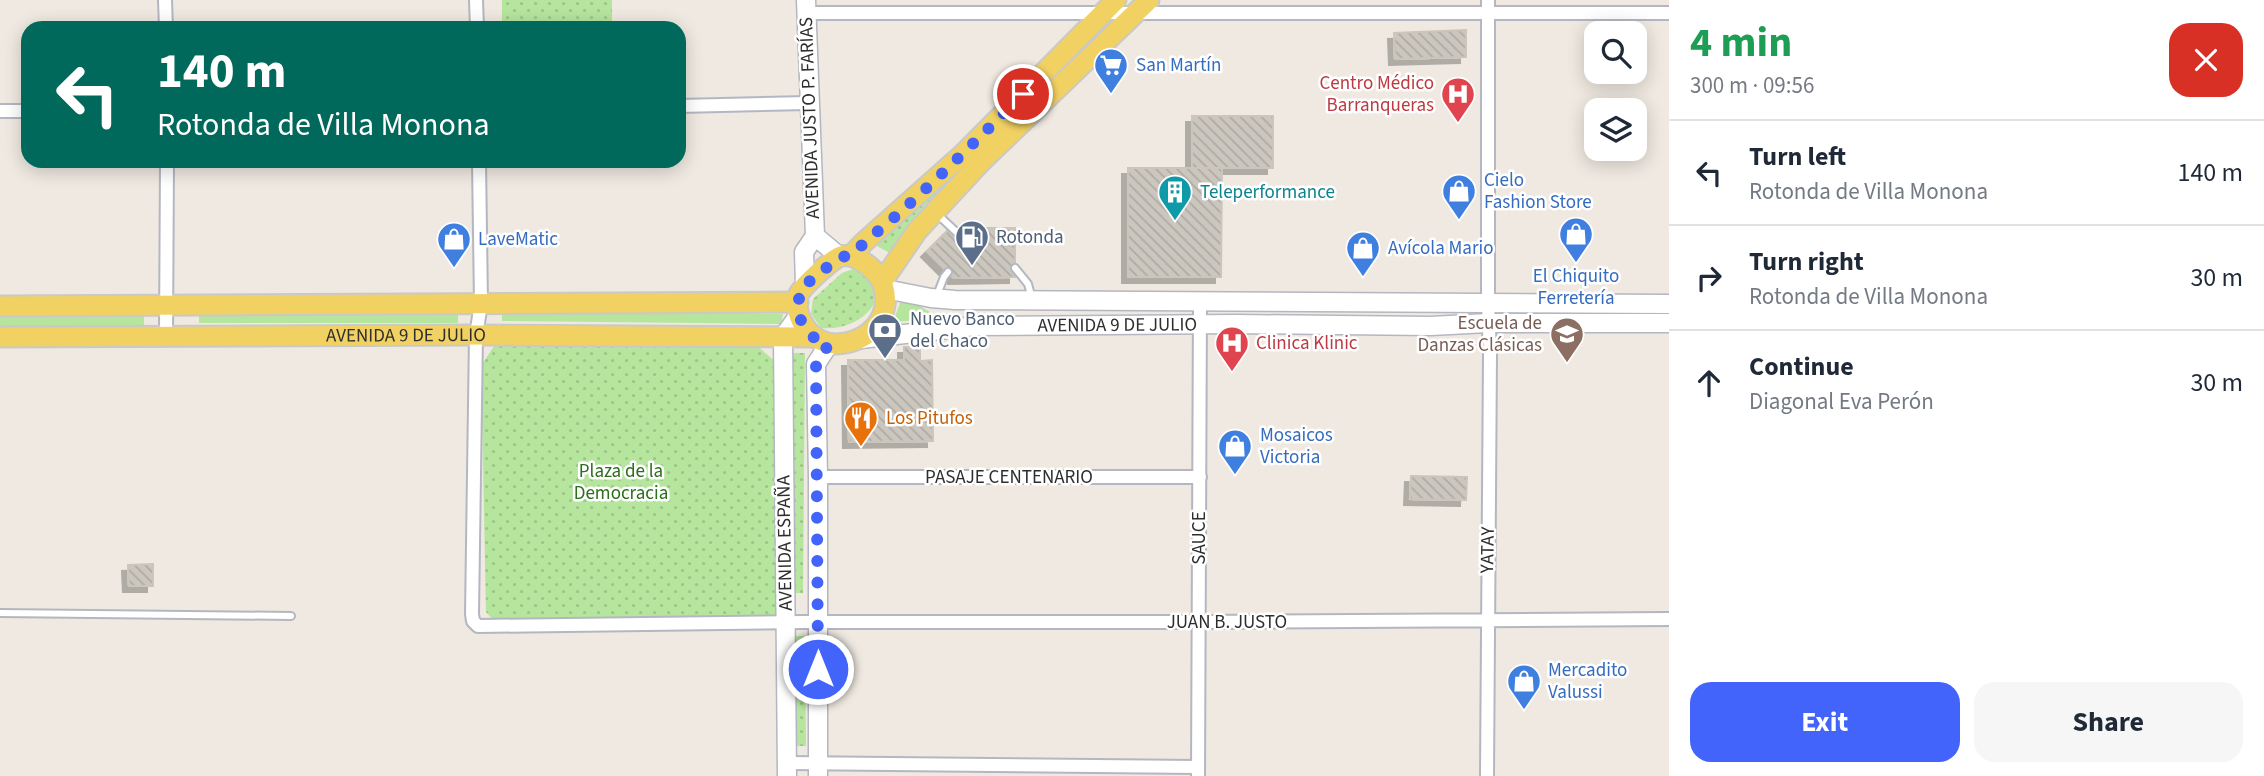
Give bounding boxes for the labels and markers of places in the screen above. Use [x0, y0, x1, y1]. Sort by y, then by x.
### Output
supermarket icon: San Martín [1092, 46, 1130, 95]
place label: San Martín [1136, 52, 1221, 79]
pin [993, 64, 1053, 124]
place label: Centro Médico Barranqueras [1319, 70, 1434, 119]
hospital icon: Centro Médico Barranqueras [1439, 75, 1477, 124]
place label: Cielo Fashion Store [1484, 167, 1592, 216]
shop icon: Cielo Fashion Store [1440, 172, 1478, 221]
building icon: Teleperformance [1156, 173, 1194, 222]
place label: Teleperformance [1200, 179, 1335, 206]
shop icon: El Chiquito Ferretería [1557, 215, 1595, 264]
fuel station icon: Rotonda [953, 218, 991, 267]
shop icon: LaveMatic [435, 220, 473, 269]
place label: Rotonda [996, 224, 1064, 251]
place label: LaveMatic [478, 226, 558, 253]
shop icon: Avícola Mario [1344, 229, 1382, 278]
place label: Avícola Mario [1388, 235, 1493, 262]
place label: El Chiquito Ferretería [1533, 263, 1619, 312]
place label: Nuevo Banco del Chaco [910, 306, 1015, 355]
place label: Escuela de Danzas Clásicas [1417, 310, 1542, 359]
bank icon: Nuevo Banco del Chaco [866, 311, 904, 360]
school or university icon: Escuela de Danzas Clásicas [1548, 315, 1586, 364]
hospital icon: Clinica Klinic [1213, 324, 1251, 373]
place label: Clinica Klinic [1256, 330, 1358, 357]
restaurant icon: Los Pitufos [842, 399, 880, 448]
place label: Los Pitufos [886, 405, 973, 432]
place label: Mosaicos Victoria [1260, 422, 1333, 471]
shop icon: Mosaicos Victoria [1216, 427, 1254, 476]
place label: Mercadito Valussi [1548, 657, 1627, 706]
shop icon: Mercadito Valussi [1505, 662, 1543, 711]

